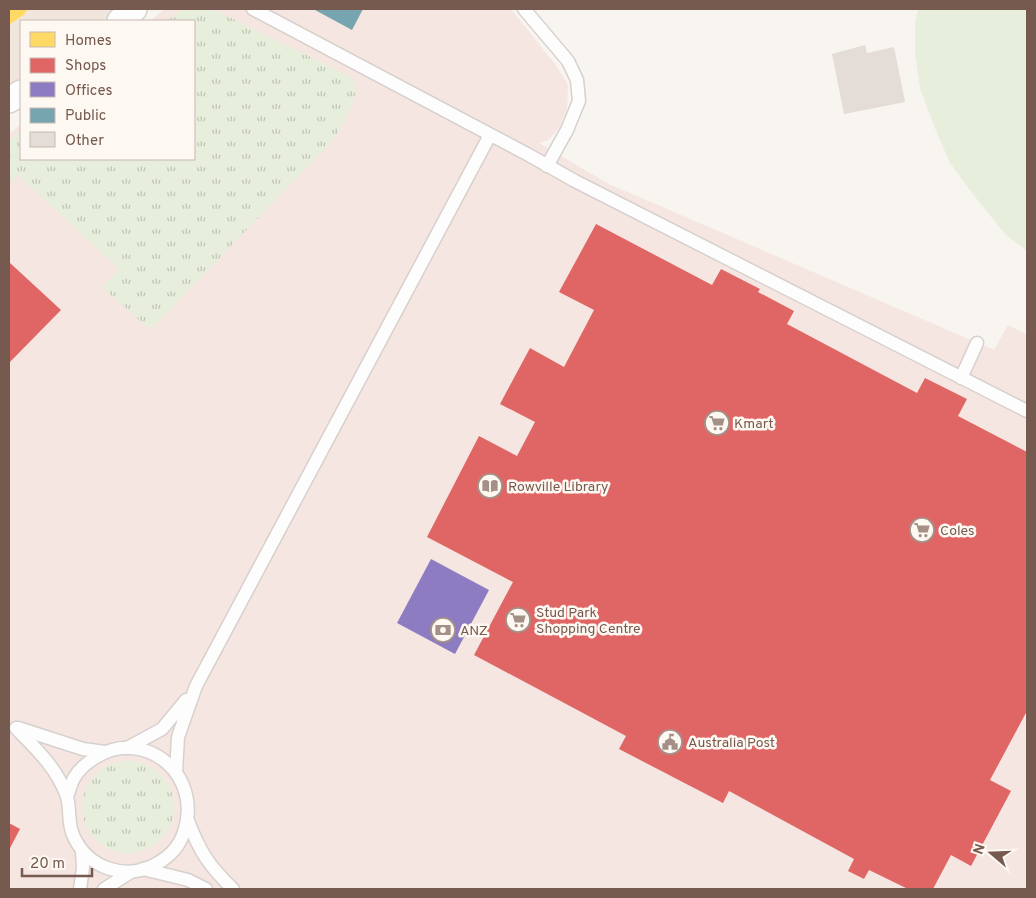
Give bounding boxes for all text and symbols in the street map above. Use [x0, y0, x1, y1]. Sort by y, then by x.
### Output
legend [20, 20, 195, 160]
text: Homes [65, 32, 112, 51]
text: Shops [65, 57, 106, 76]
text: Offices [65, 82, 112, 101]
text: Public [65, 107, 106, 126]
text: Other [65, 132, 104, 151]
supermarket icon: Kmart [704, 410, 730, 436]
place label: Kmart [734, 416, 774, 433]
library icon: Rowville Library [477, 473, 503, 499]
place label: Rowville Library [508, 479, 608, 496]
supermarket icon: Coles [909, 517, 935, 543]
place label: Coles [940, 523, 975, 540]
place label: Stud Park Shopping Centre [536, 605, 641, 638]
supermarket icon: Stud Park Shopping Centre [505, 607, 531, 633]
bank icon: ANZ [430, 617, 456, 643]
place label: ANZ [460, 623, 488, 640]
public building icon: Australia Post [657, 729, 683, 755]
place label: Australia Post [688, 735, 775, 752]
north arrow [966, 828, 1016, 878]
text: N [970, 842, 990, 857]
scale bar [22, 846, 92, 878]
text: 20 m [30, 855, 65, 874]

